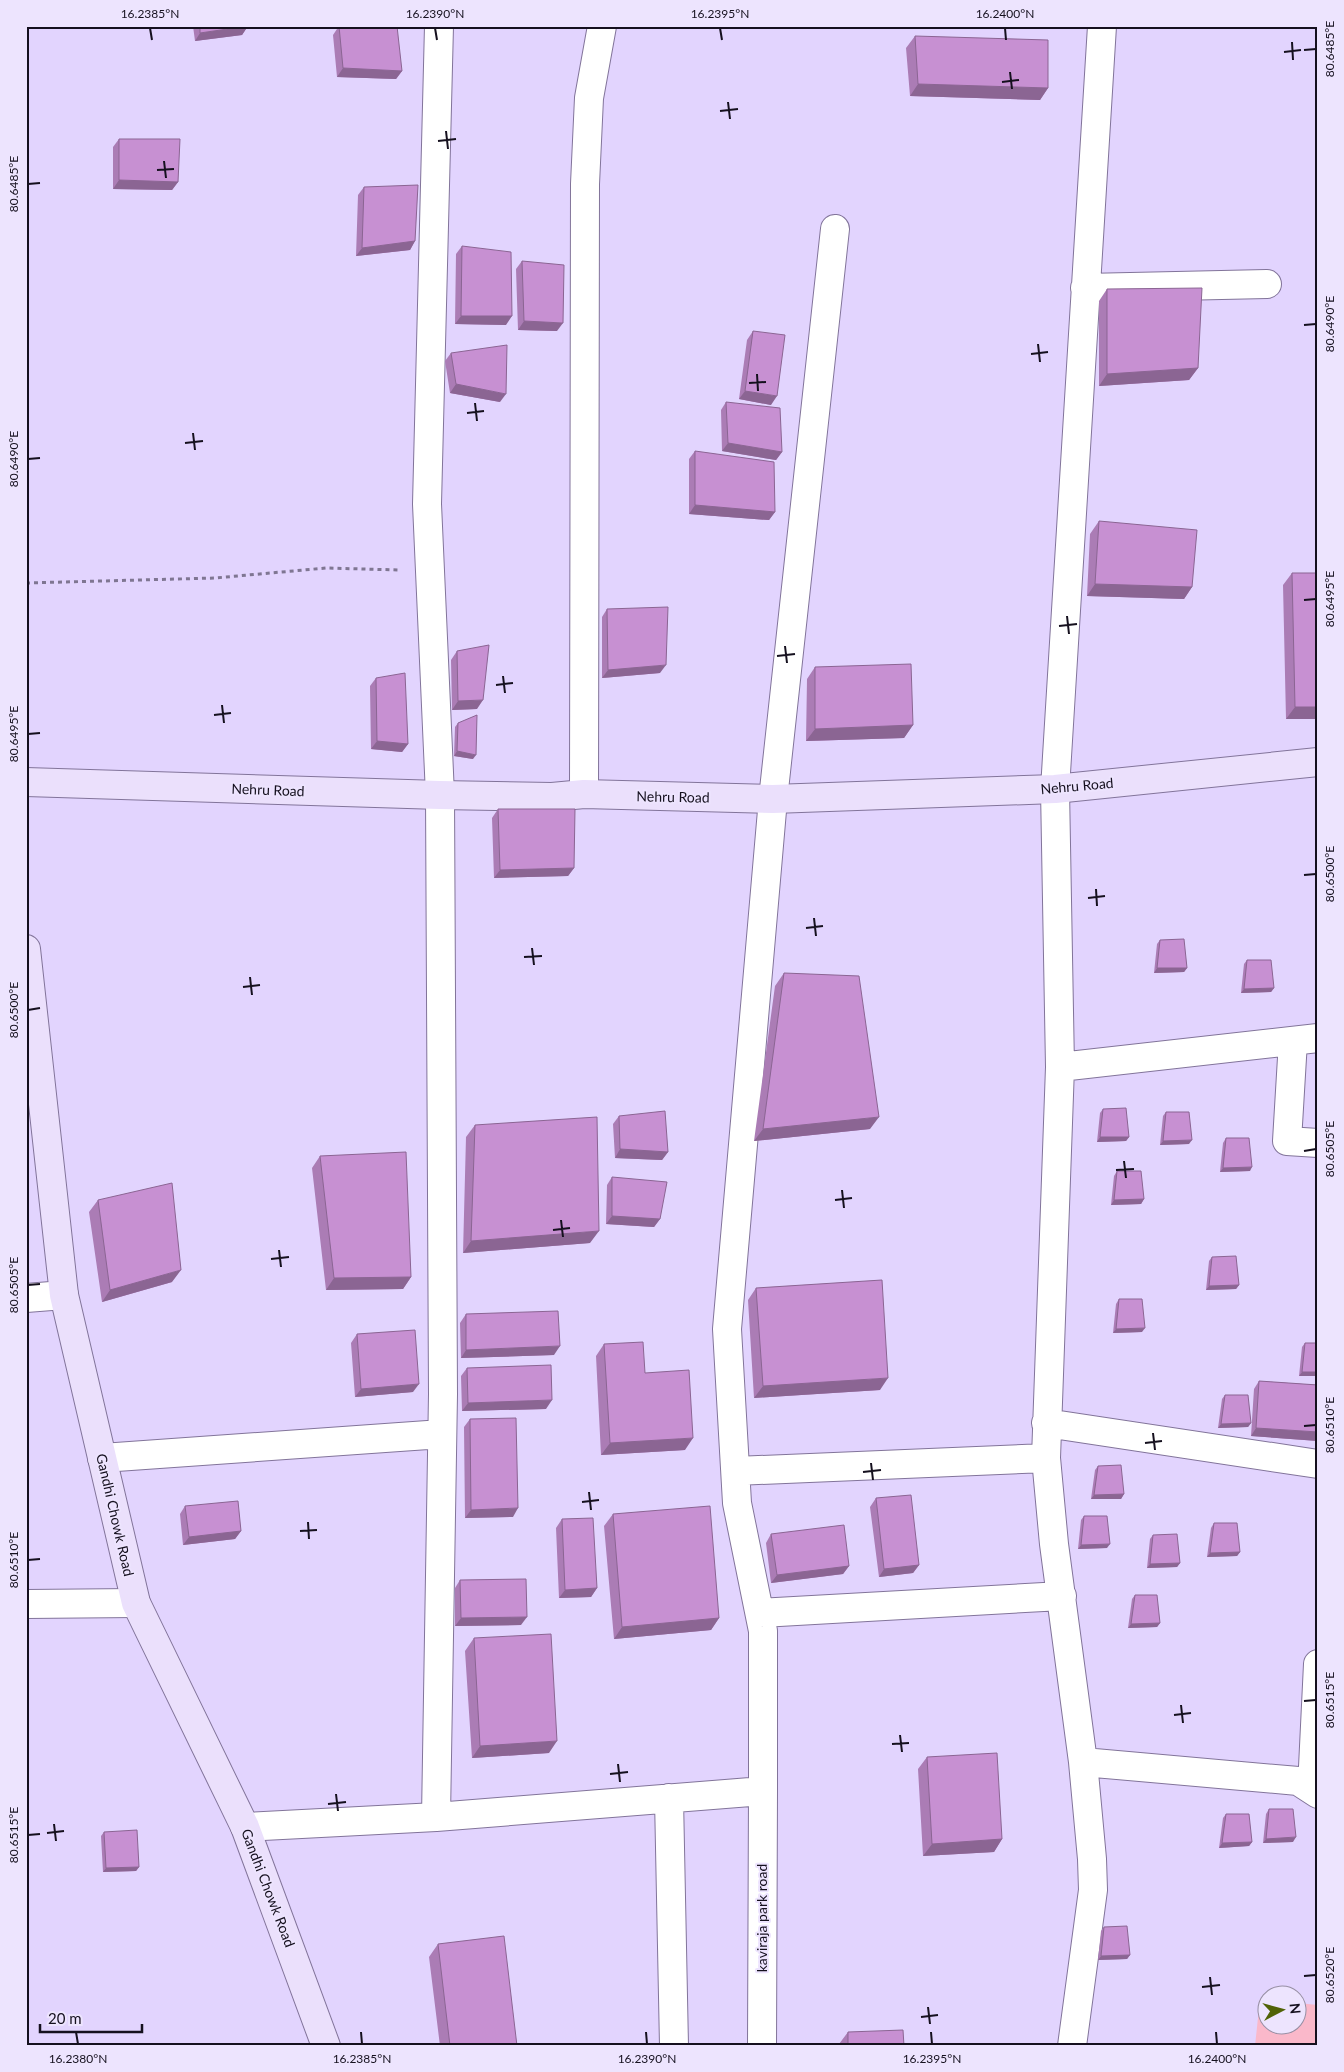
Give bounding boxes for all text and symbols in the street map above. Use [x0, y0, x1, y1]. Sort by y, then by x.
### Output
text: 16.2385°N [121, 6, 179, 21]
text: 16.2390°N [406, 6, 464, 21]
text: 16.2395°N [691, 6, 749, 21]
text: 16.2400°N [976, 6, 1034, 21]
text: 80.6485°E [1322, 21, 1337, 77]
text: 80.6485°E [6, 156, 21, 212]
text: 80.6490°E [1322, 296, 1337, 352]
text: 80.6490°E [6, 431, 21, 487]
text: 80.6495°E [1322, 571, 1337, 627]
text: 80.6495°E [6, 706, 21, 762]
street label: Nehru Road [1040, 774, 1114, 797]
street label: Nehru Road [231, 780, 305, 799]
street label: Nehru Road [636, 787, 710, 806]
text: 80.6500°E [1322, 846, 1337, 902]
text: 80.6500°E [6, 982, 21, 1038]
text: 80.6505°E [1322, 1121, 1337, 1177]
text: 80.6505°E [6, 1257, 21, 1313]
text: 80.6510°E [1322, 1397, 1337, 1453]
street label: Gandhi Chowk Road [93, 1452, 138, 1578]
text: 80.6510°E [6, 1532, 21, 1588]
text: 80.6515°E [1322, 1672, 1337, 1728]
text: 80.6515°E [6, 1807, 21, 1863]
street label: Gandhi Chowk Road [238, 1826, 299, 1949]
street label: kaviraja park road [753, 1864, 770, 1972]
text: 80.6520°E [1322, 1947, 1337, 2003]
north arrow [1256, 1984, 1306, 2034]
scale bar [40, 2002, 142, 2034]
text: N [1286, 2002, 1304, 2015]
text: 20 m [48, 2009, 82, 2027]
text: 16.2380°N [49, 2051, 107, 2066]
text: 16.2385°N [333, 2051, 391, 2066]
text: 16.2390°N [618, 2051, 676, 2066]
text: 16.2395°N [903, 2051, 961, 2066]
text: 16.2400°N [1188, 2051, 1246, 2066]

